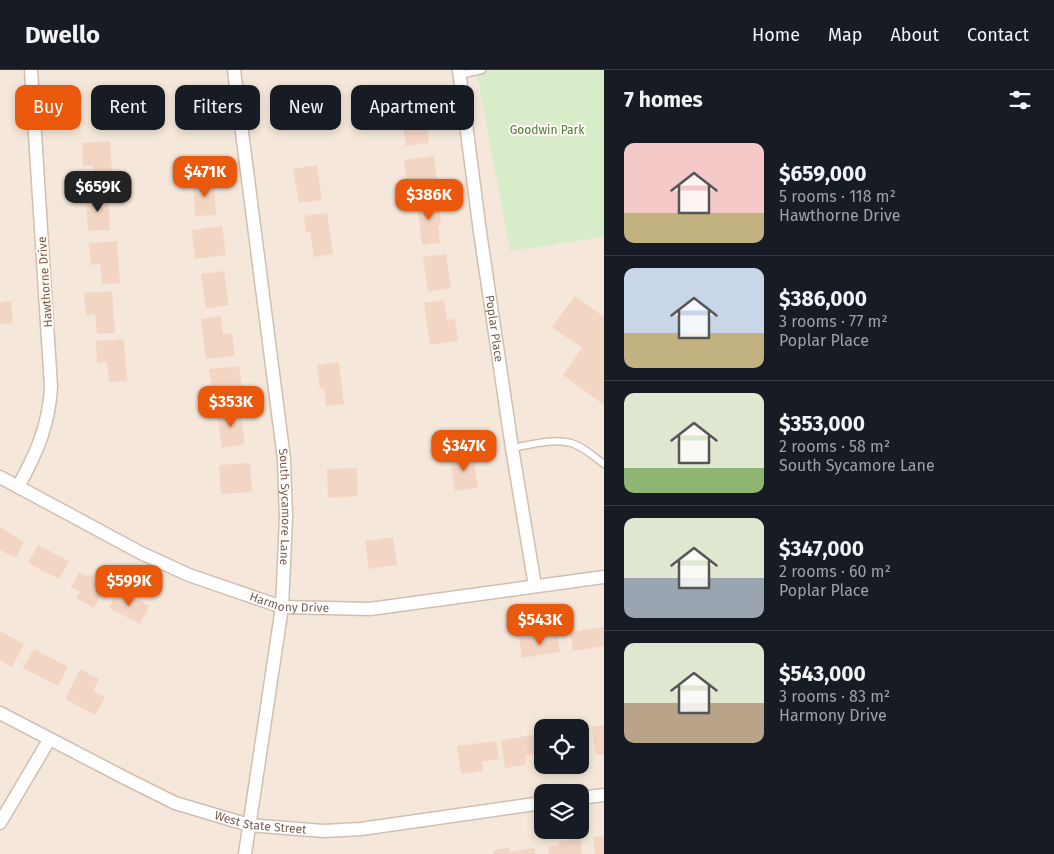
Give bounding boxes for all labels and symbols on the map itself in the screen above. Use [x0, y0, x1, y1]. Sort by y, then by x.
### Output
park label: Goodwin Park [510, 123, 585, 137]
pin: $471K [170, 156, 240, 198]
pin: $659K [63, 170, 133, 213]
pin: $386K [394, 178, 464, 221]
street label: Hawthorne Drive [35, 236, 55, 328]
street label: Poplar Place [482, 294, 506, 363]
pin: $353K [196, 386, 266, 428]
pin: $347K [429, 430, 499, 472]
street label: South Sycamore Lane [276, 448, 293, 565]
pin: $599K [94, 564, 164, 607]
street label: Harmony Drive [248, 589, 329, 615]
pin: $543K [505, 604, 575, 646]
street label: West State Street [213, 808, 308, 837]

